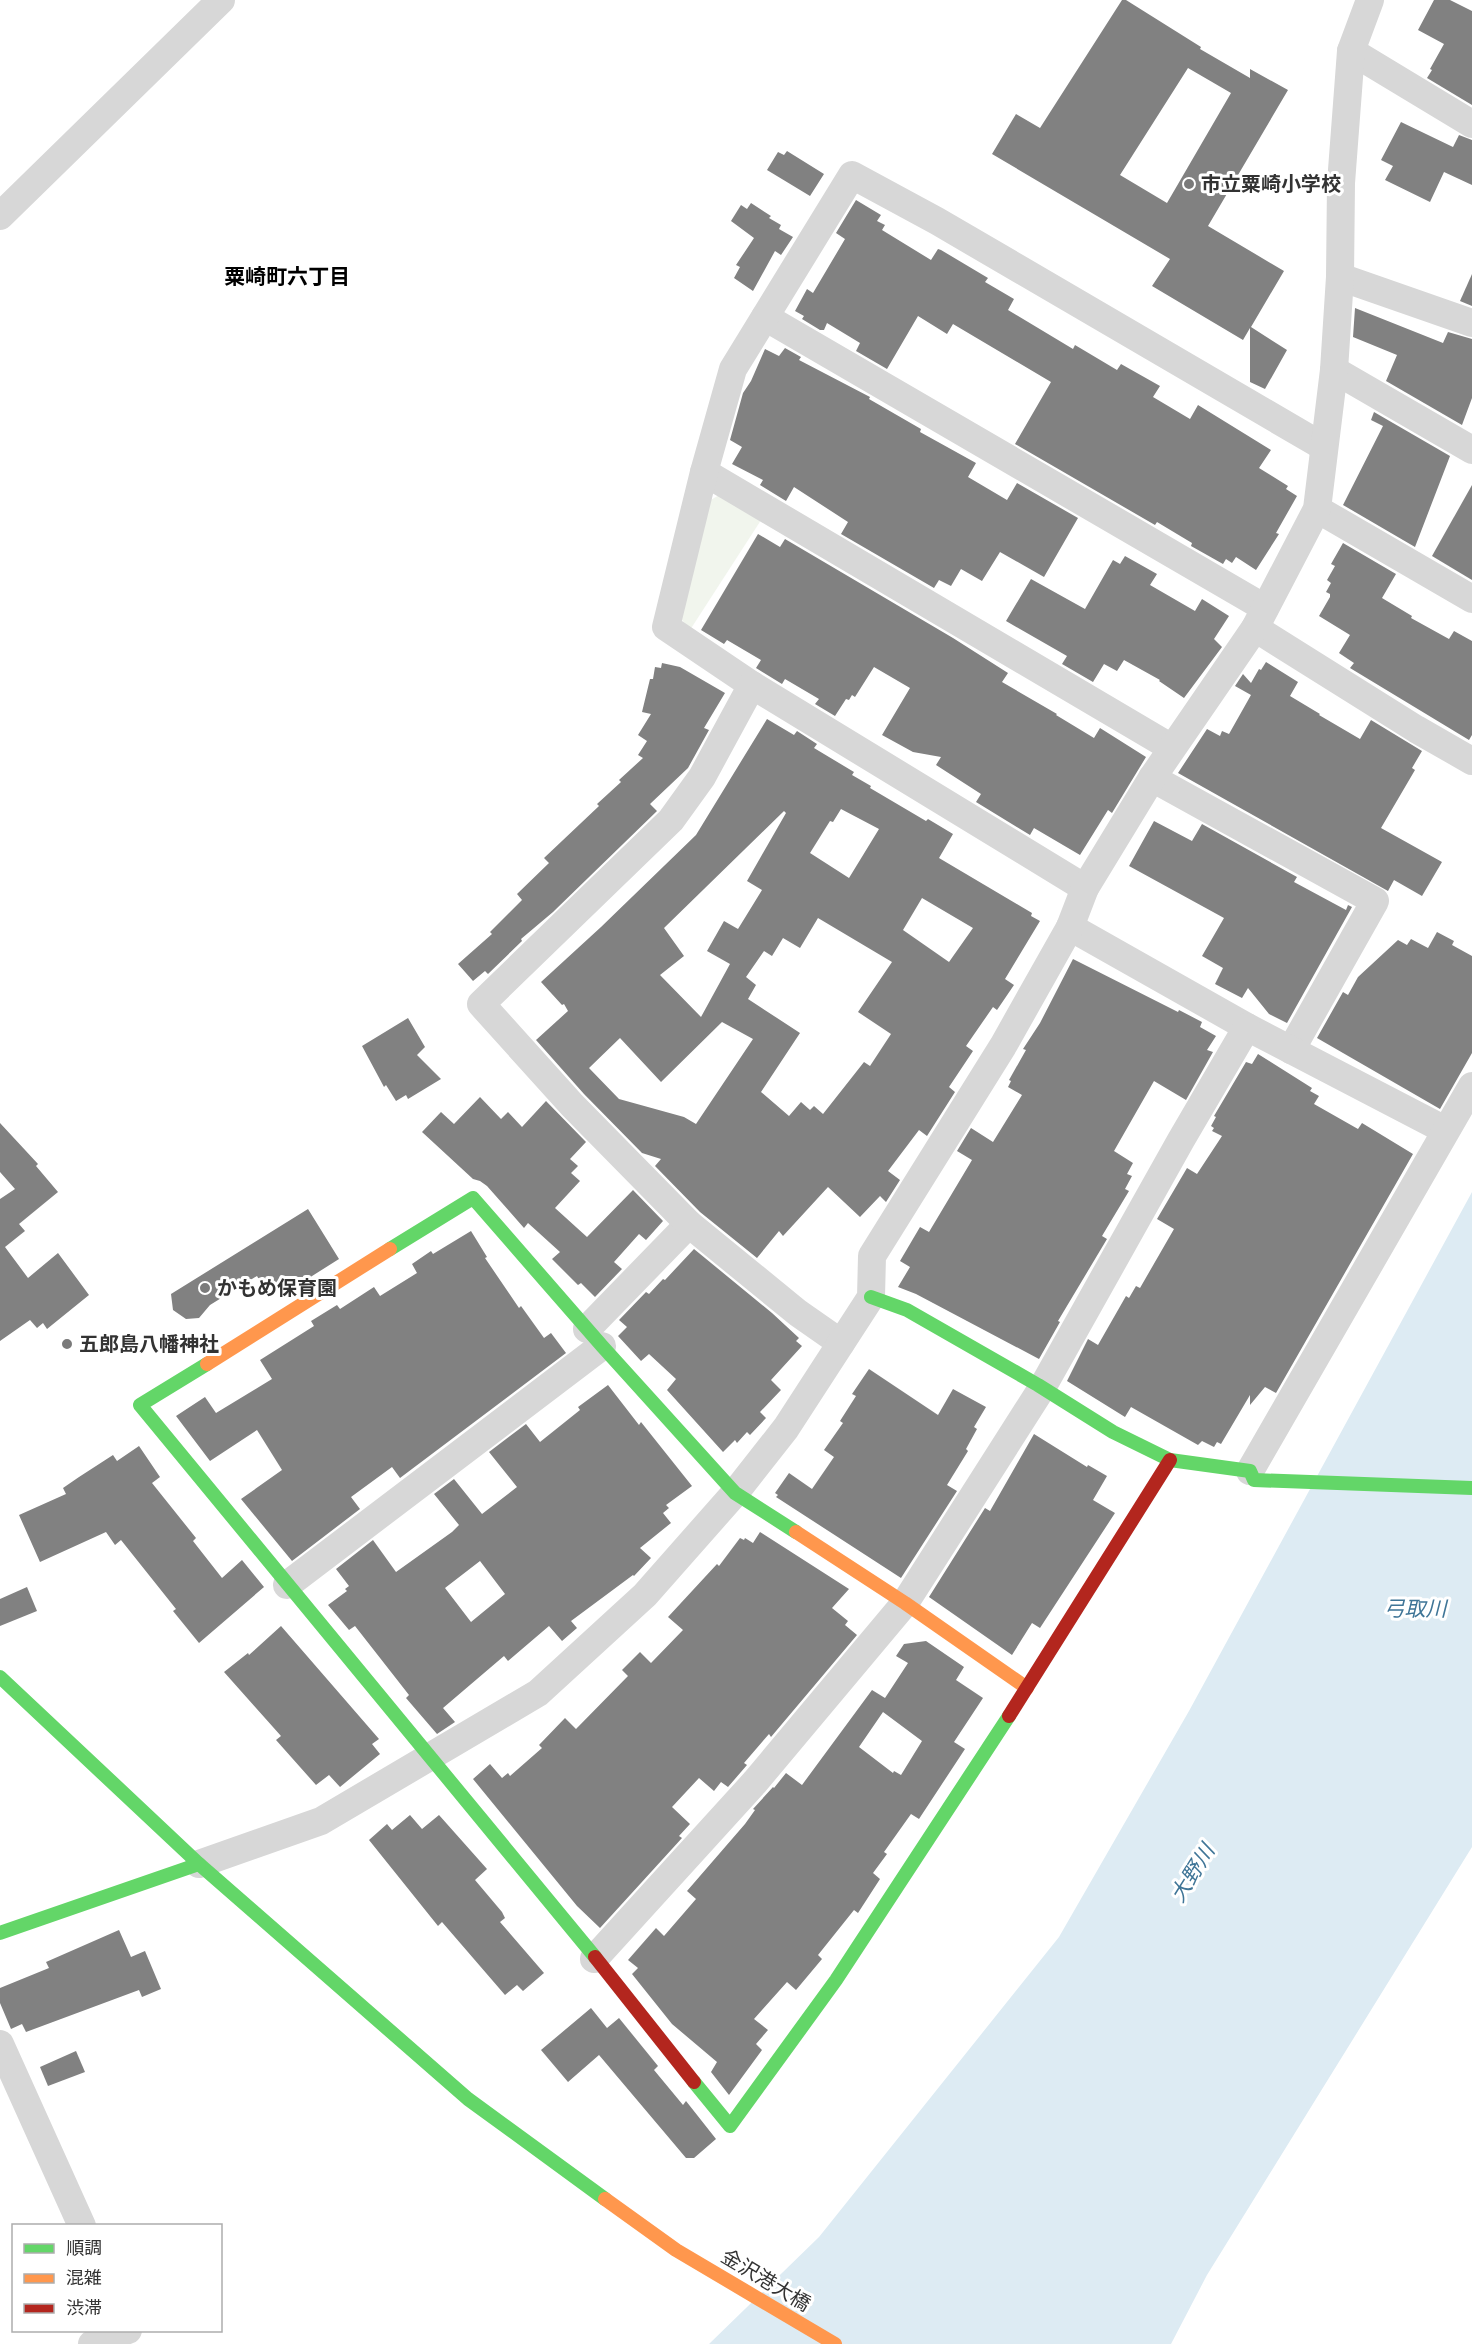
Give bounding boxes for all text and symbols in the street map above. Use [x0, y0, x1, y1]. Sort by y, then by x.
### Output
place label: 市立粟崎小学校 [1201, 171, 1341, 197]
marker: 市立粟崎小学校 [1182, 177, 1196, 191]
district label: 粟崎町六丁目 [224, 263, 350, 290]
place label: かもめ保育園 [217, 1275, 337, 1301]
marker: かもめ保育園 [198, 1281, 212, 1295]
place label: 五郎島八幡神社 [79, 1331, 219, 1357]
marker: 五郎島八幡神社 [60, 1337, 74, 1351]
water label: 弓取川 [1384, 1595, 1448, 1622]
water label: 大野川 [1164, 1837, 1221, 1907]
legend [12, 2224, 222, 2332]
text: 順調 [66, 2236, 102, 2259]
street label: 金沢港大橋 [716, 2243, 816, 2317]
text: 混雑 [66, 2266, 102, 2289]
text: 渋滞 [66, 2296, 102, 2319]

